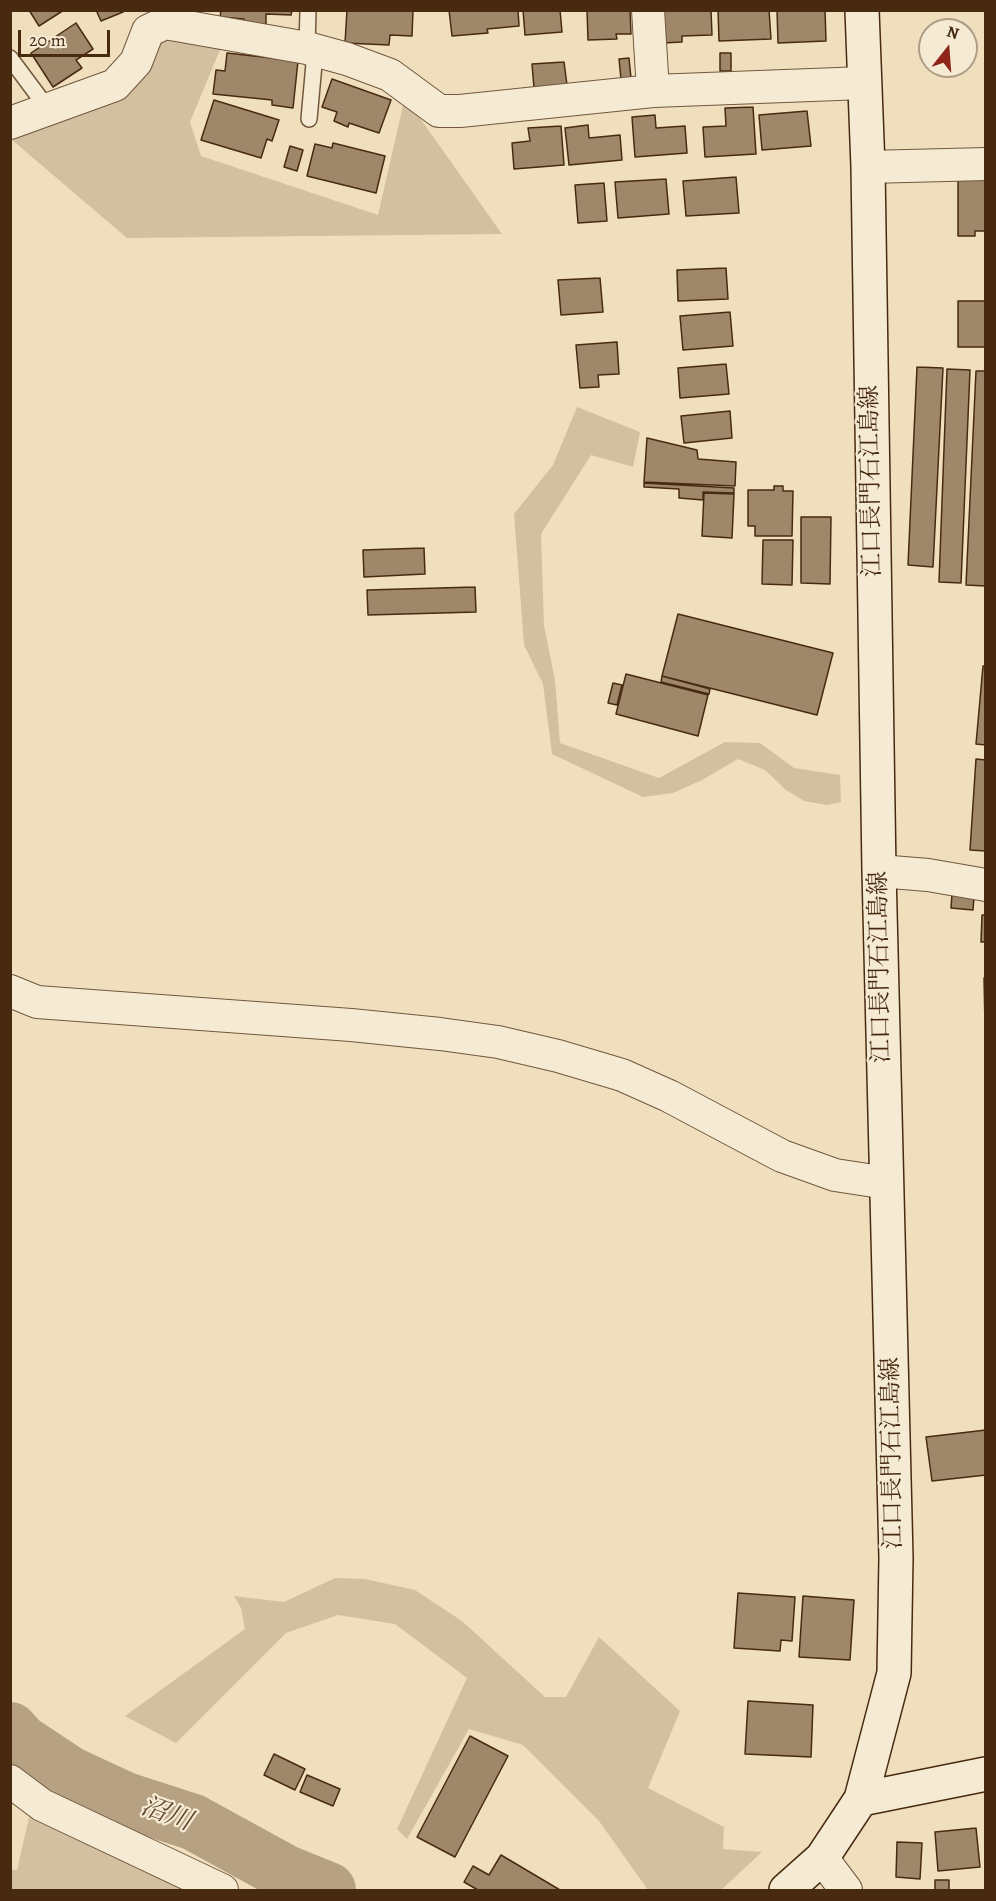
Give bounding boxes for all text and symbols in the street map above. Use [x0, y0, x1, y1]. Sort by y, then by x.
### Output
scale bar [21, 18, 112, 56]
north arrow [918, 18, 978, 78]
text: N [944, 20, 961, 45]
text: 20 m [29, 28, 66, 52]
street label: 江口長門石江島線 [856, 385, 888, 577]
street label: 江口長門石江島線 [865, 871, 897, 1063]
street label: 江口長門石江島線 [877, 1357, 909, 1549]
water label: 沼川 [136, 1791, 196, 1839]

